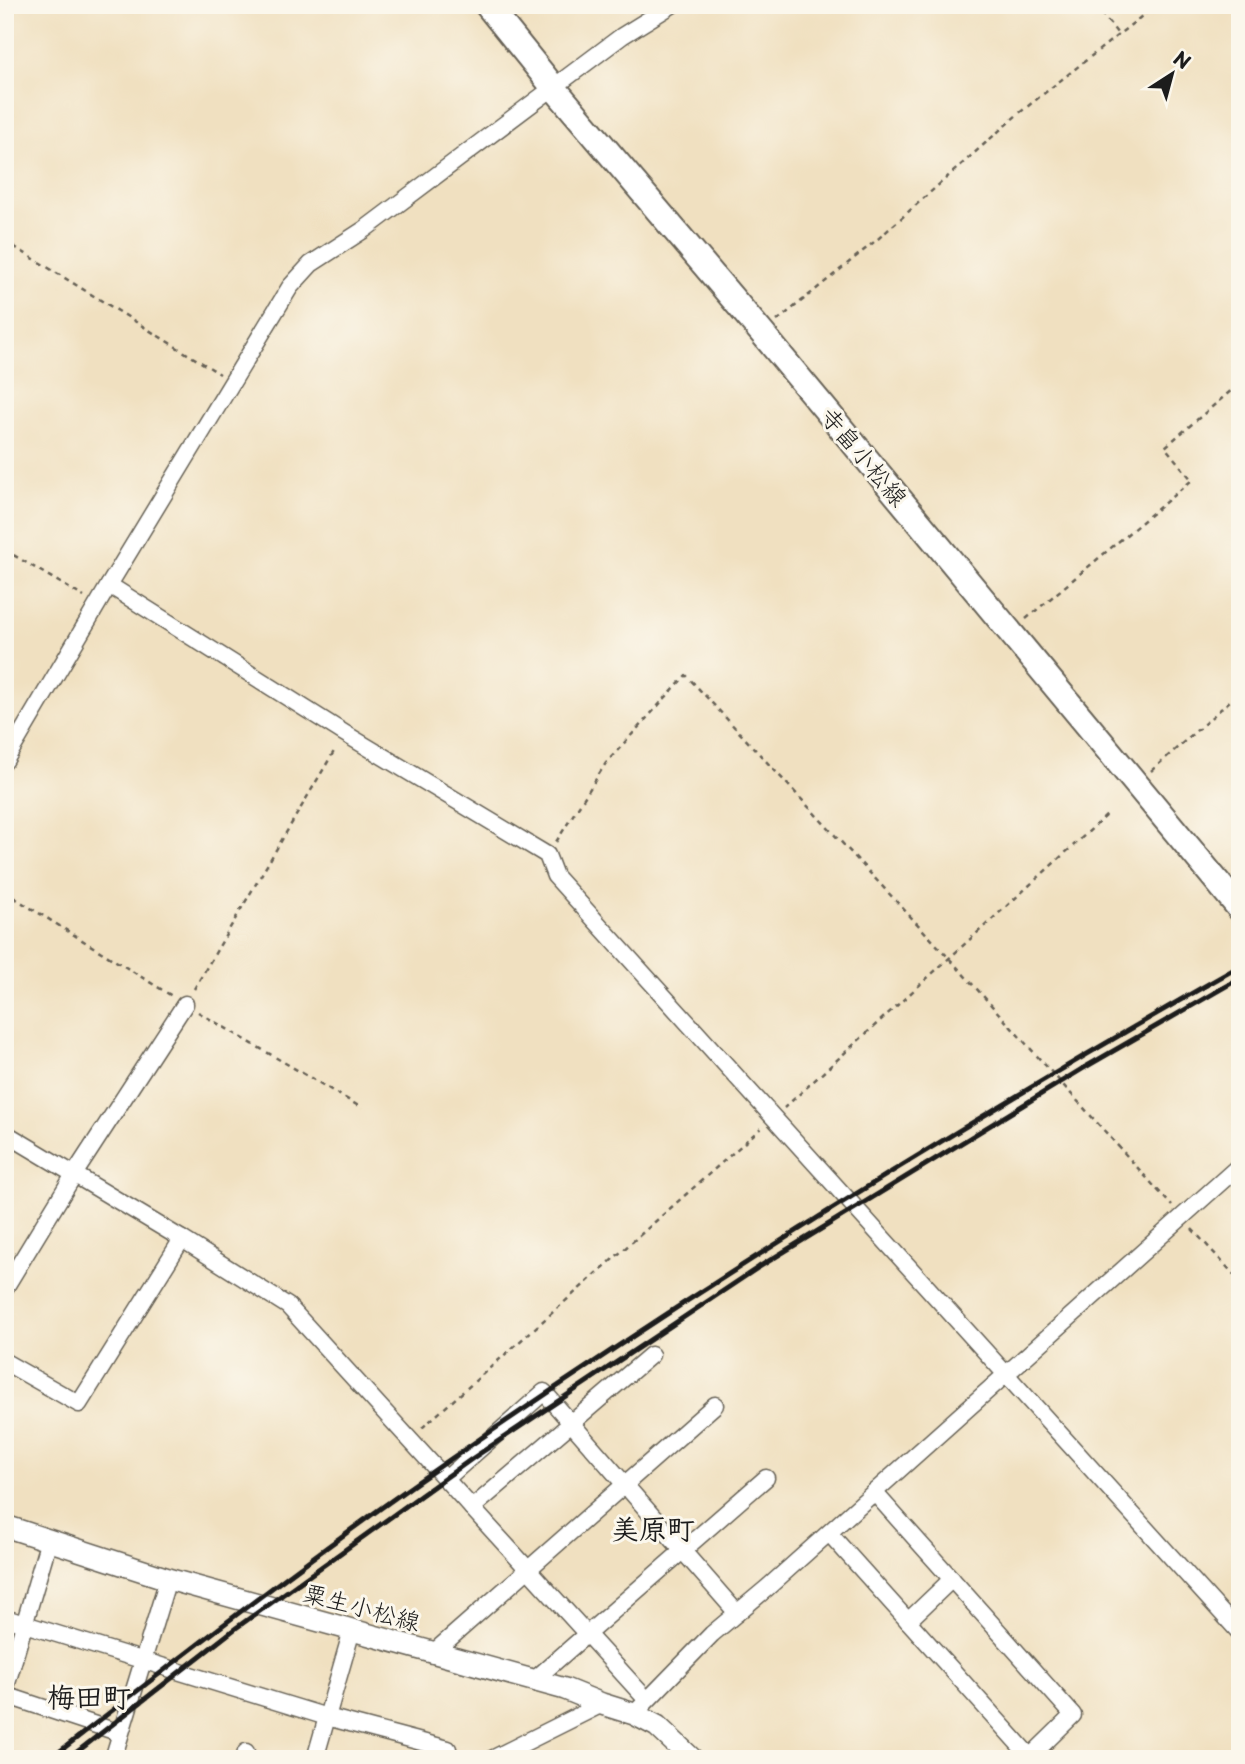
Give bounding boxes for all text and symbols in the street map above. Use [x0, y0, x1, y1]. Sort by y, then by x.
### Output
north arrow [1136, 38, 1206, 108]
text: N [1168, 44, 1197, 75]
street label: 寺畠小松線 [813, 398, 917, 514]
district label: 美原町 [611, 1506, 695, 1549]
street label: 粟生小松線 [299, 1573, 425, 1639]
district label: 梅田町 [47, 1674, 131, 1717]

